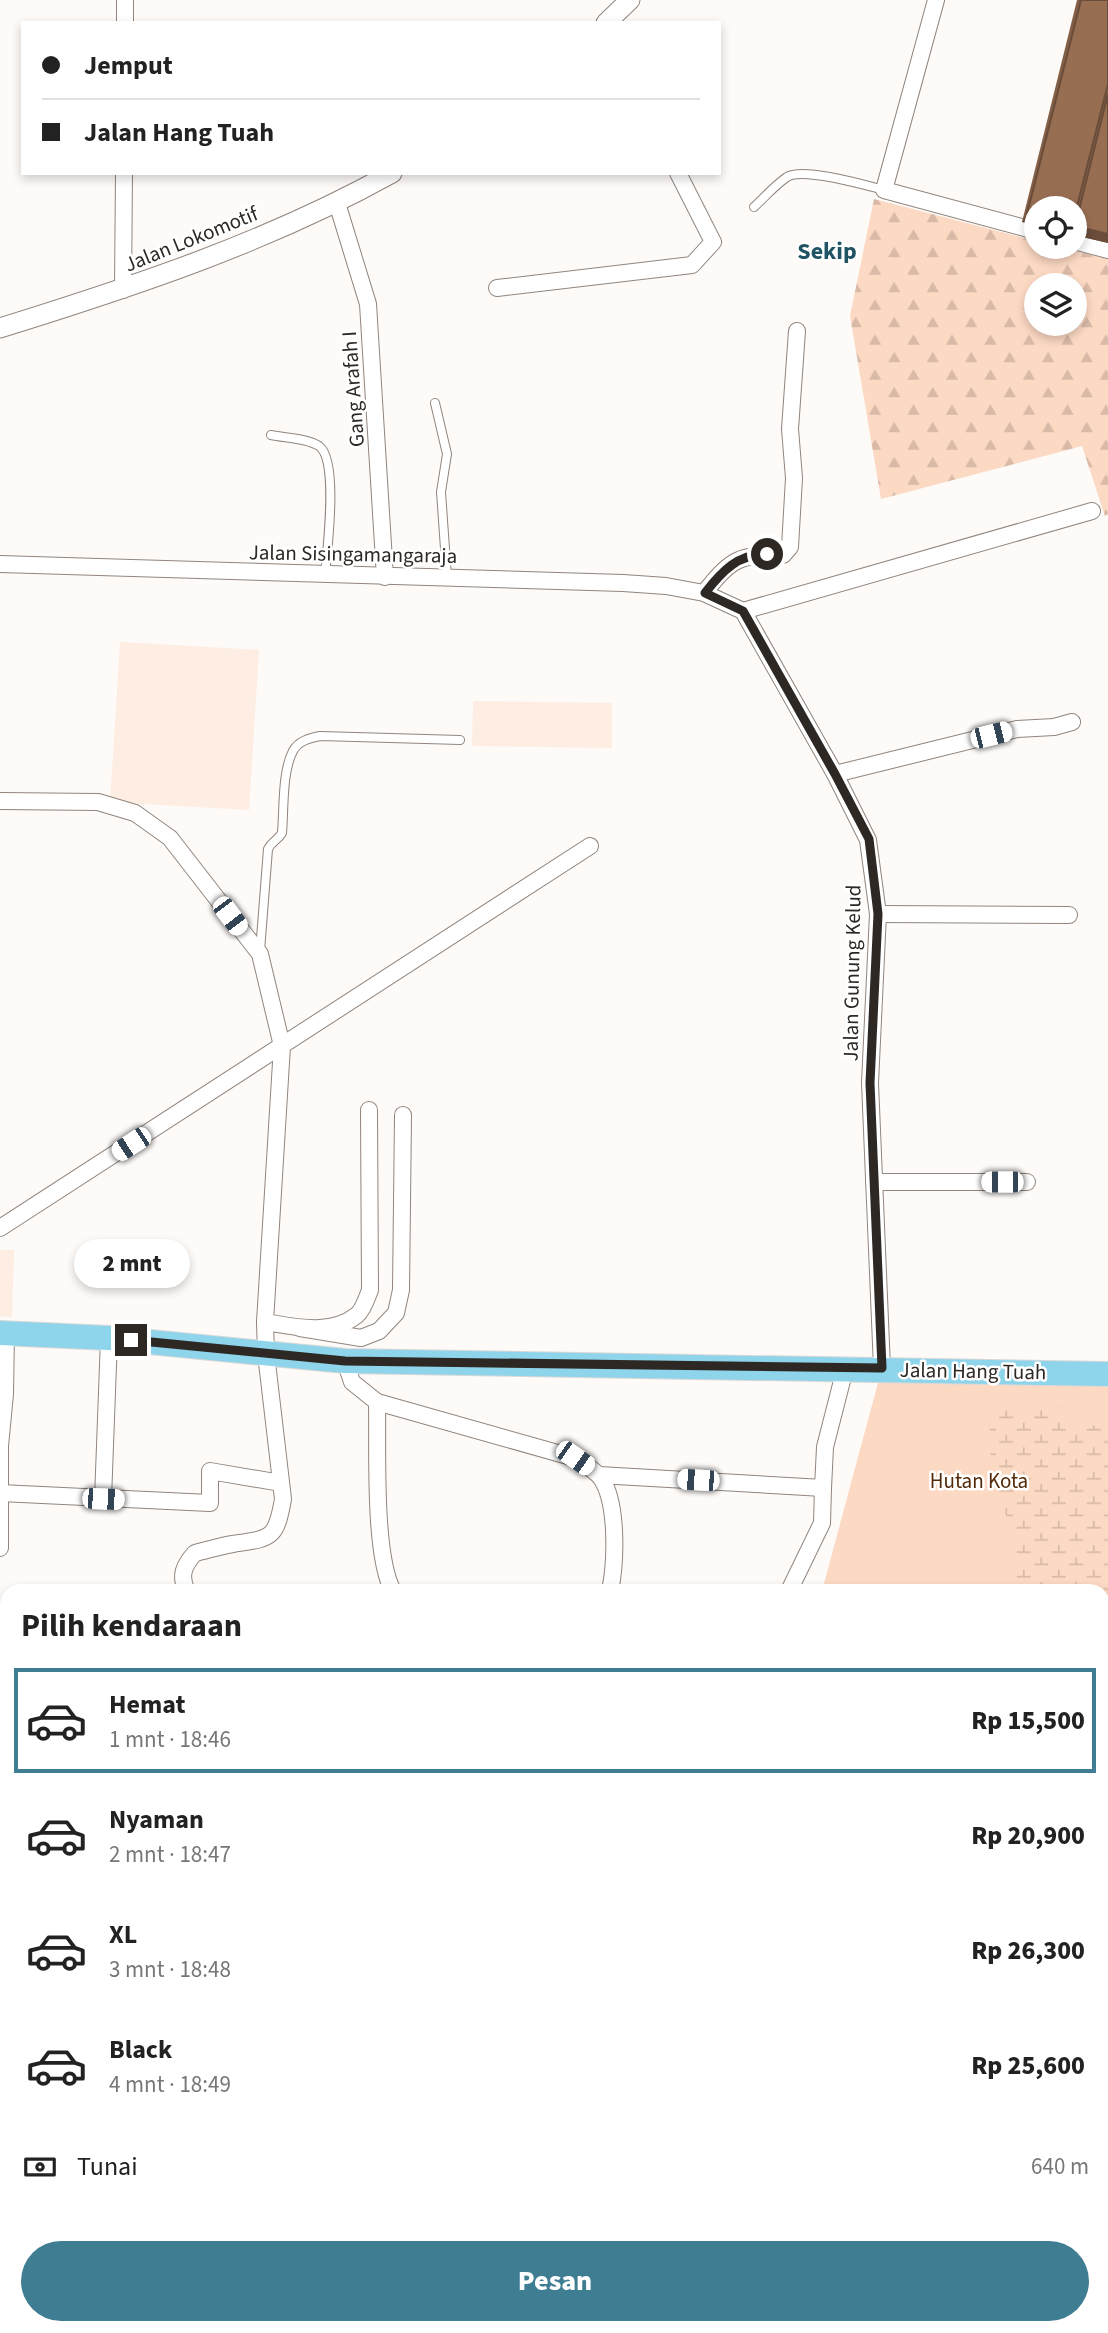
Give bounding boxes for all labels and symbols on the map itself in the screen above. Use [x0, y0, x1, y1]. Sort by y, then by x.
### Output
street label: Jalan Lokomotif [120, 198, 263, 279]
district label: Sekip [797, 234, 857, 269]
street label: Gang Arafah I [334, 330, 372, 448]
street label: Jalan Sisingamangaraja [249, 537, 457, 571]
route start [751, 538, 783, 570]
car [969, 720, 1014, 750]
street label: Jalan Gunung Kelud [835, 884, 869, 1062]
car [209, 893, 252, 939]
car [108, 1124, 155, 1164]
car [982, 1172, 1024, 1193]
callout: 2 mnt [73, 1238, 189, 1288]
route end [115, 1324, 147, 1356]
street label: Jalan Hang Tuah [899, 1355, 1047, 1387]
car [552, 1437, 599, 1479]
park label: Hutan Kota [930, 1466, 1028, 1496]
car [677, 1468, 720, 1492]
car [82, 1488, 125, 1510]

